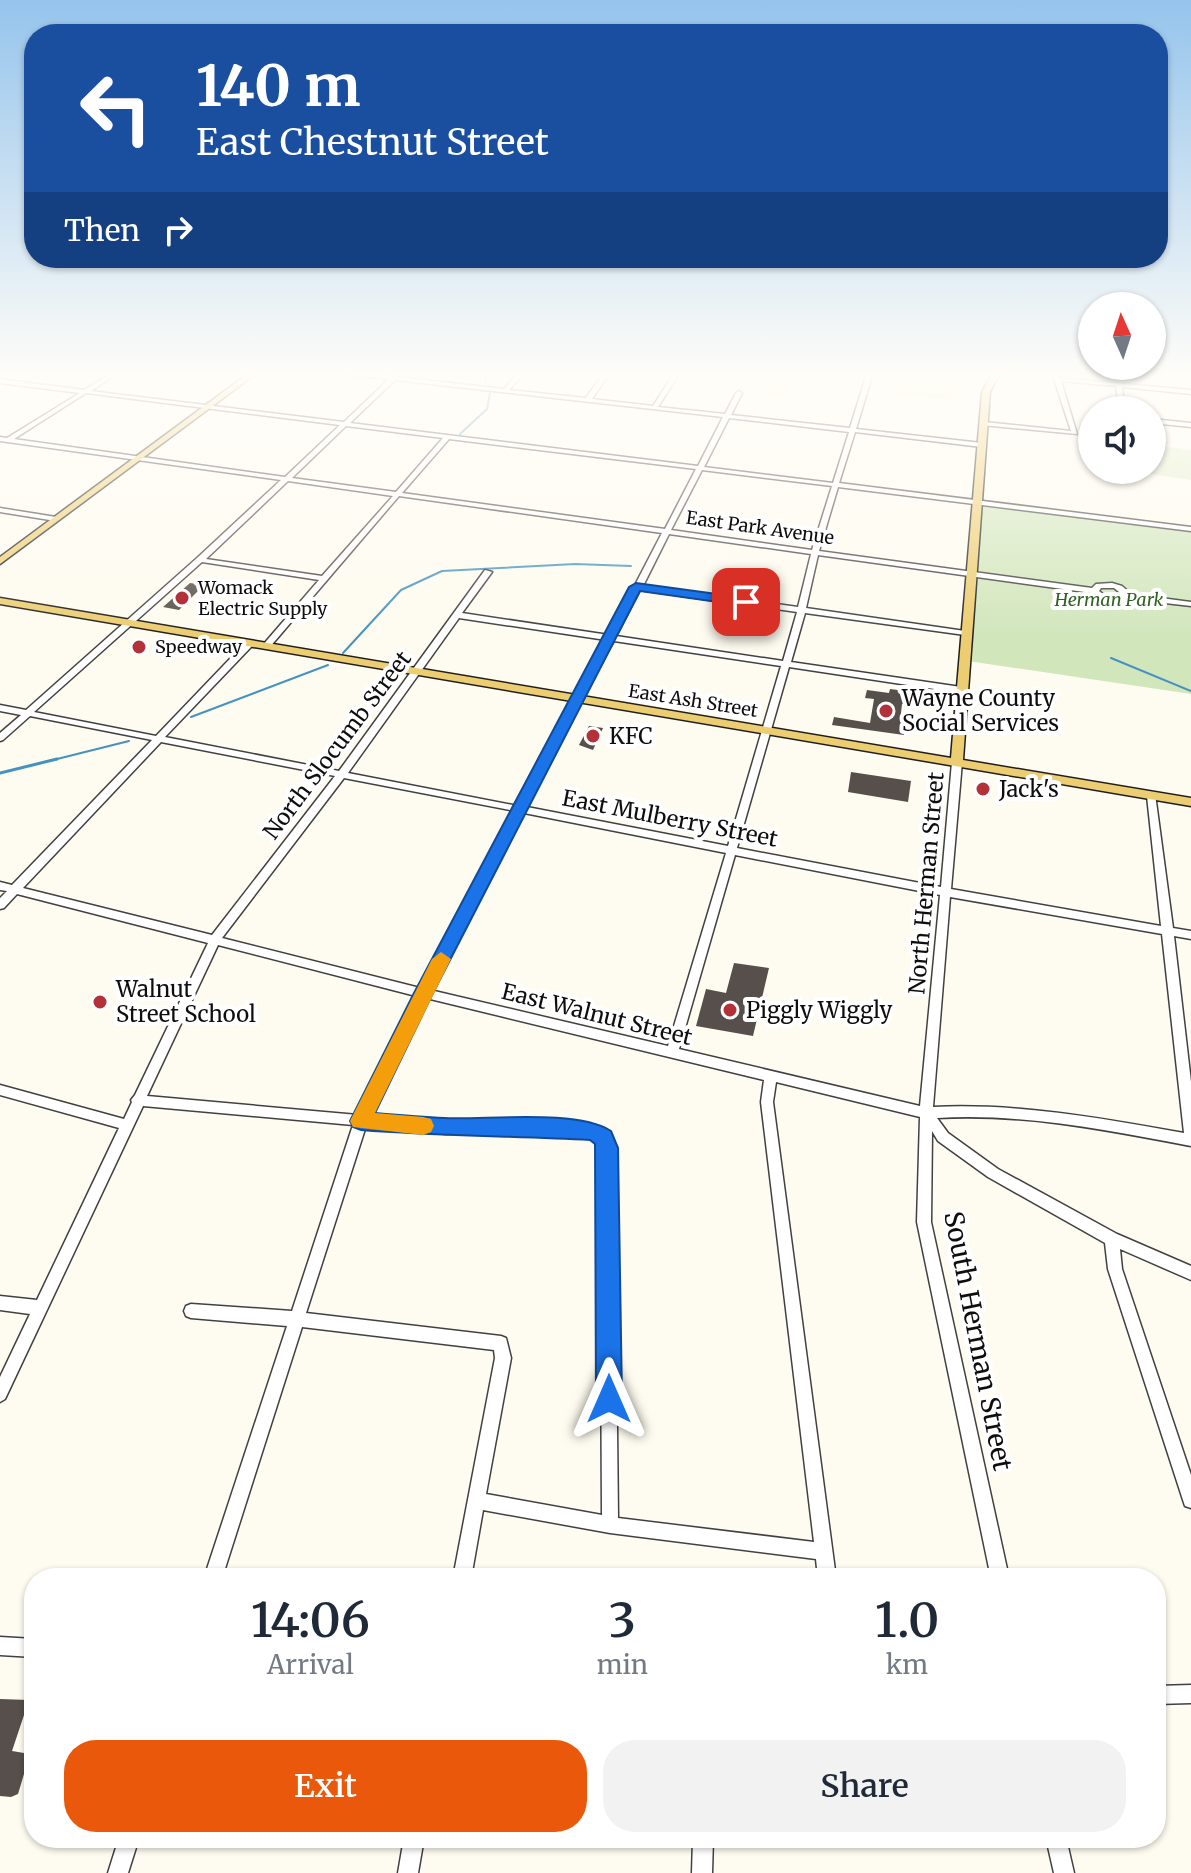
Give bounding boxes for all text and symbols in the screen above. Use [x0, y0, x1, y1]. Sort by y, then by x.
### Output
text: 140 m [196, 51, 361, 121]
icon: left [64, 56, 168, 160]
text: East Chestnut Street [196, 120, 549, 165]
icon: right [156, 208, 200, 252]
text: Then [64, 211, 140, 249]
north arrow [1078, 292, 1166, 380]
map controls [1078, 292, 1166, 484]
button: sound [1078, 396, 1166, 484]
street label: East Park Avenue [685, 506, 836, 549]
pin [712, 568, 780, 636]
place label: Womack Electric Supply [197, 576, 328, 620]
icon: arrive [724, 580, 768, 624]
park label: Herman Park [1054, 588, 1164, 611]
marker: Womack Electric Supply [173, 589, 191, 607]
place label: Speedway [155, 635, 243, 658]
marker: Speedway [130, 638, 148, 656]
street label: North Slocumb Street [257, 645, 417, 845]
street label: East Ash Street [627, 679, 759, 722]
place label: Wayne County Social Services [901, 684, 1059, 737]
marker: Wayne County Social Services [877, 702, 895, 720]
place label: KFC [609, 722, 653, 750]
marker: KFC [584, 727, 602, 745]
street label: North Herman Street [902, 770, 950, 995]
place label: Jack's [998, 775, 1059, 803]
marker: Jack's [974, 780, 992, 798]
street label: East Mulberry Street [560, 783, 781, 853]
place label: Walnut Street School [115, 975, 256, 1028]
street label: East Walnut Street [499, 977, 696, 1051]
marker: Walnut Street School [91, 993, 109, 1011]
place label: Piggly Wiggly [746, 996, 893, 1024]
marker: Piggly Wiggly [721, 1001, 739, 1019]
street label: South Herman Street [937, 1208, 1020, 1473]
position arrow [567, 1357, 651, 1441]
text: 14:06 [251, 1590, 370, 1650]
text: 3 [609, 1590, 636, 1650]
text: 1.0 [875, 1590, 939, 1650]
text: Arrival [267, 1648, 354, 1681]
text: min [597, 1648, 648, 1681]
text: km [886, 1648, 928, 1681]
button: Exit [64, 1740, 587, 1832]
button: Share [603, 1740, 1126, 1832]

